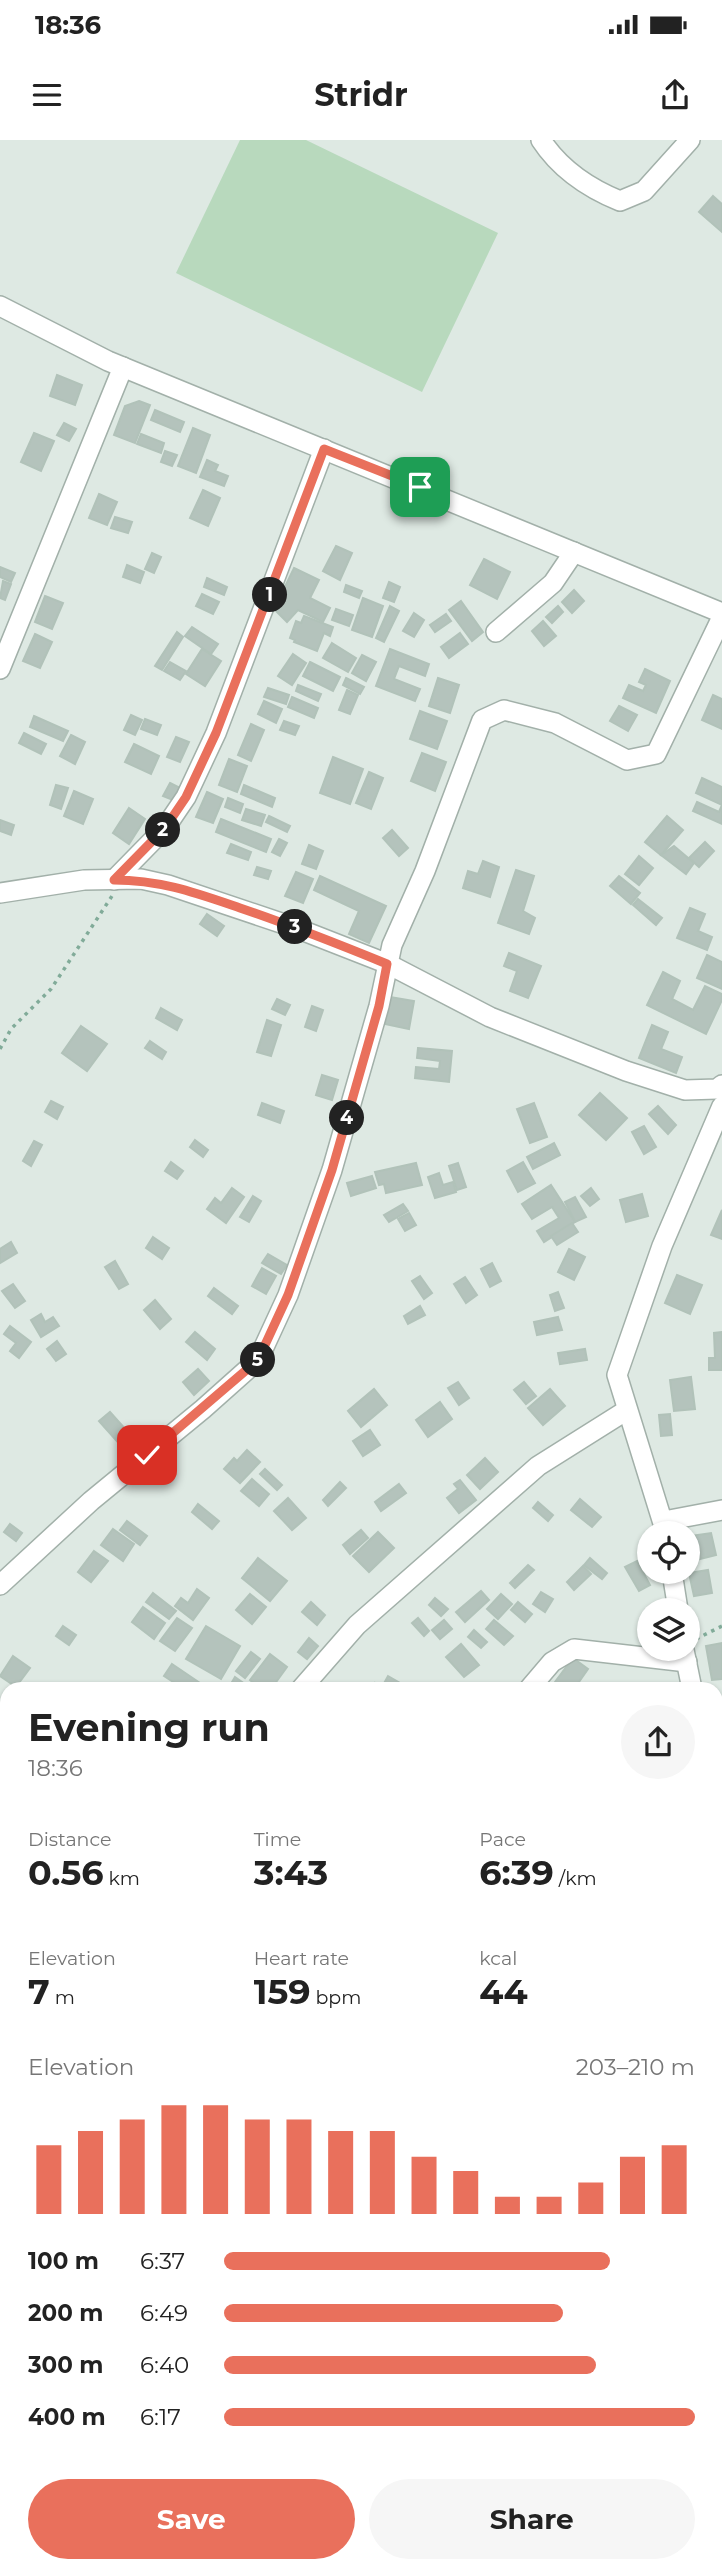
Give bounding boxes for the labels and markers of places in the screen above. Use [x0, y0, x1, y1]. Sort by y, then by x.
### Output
pin [390, 457, 450, 517]
pin: 1 [252, 578, 288, 612]
pin: 2 [146, 812, 180, 848]
pin: 3 [278, 910, 312, 944]
pin: 4 [330, 1100, 364, 1136]
pin: 5 [240, 1342, 276, 1378]
pin [117, 1425, 177, 1485]

